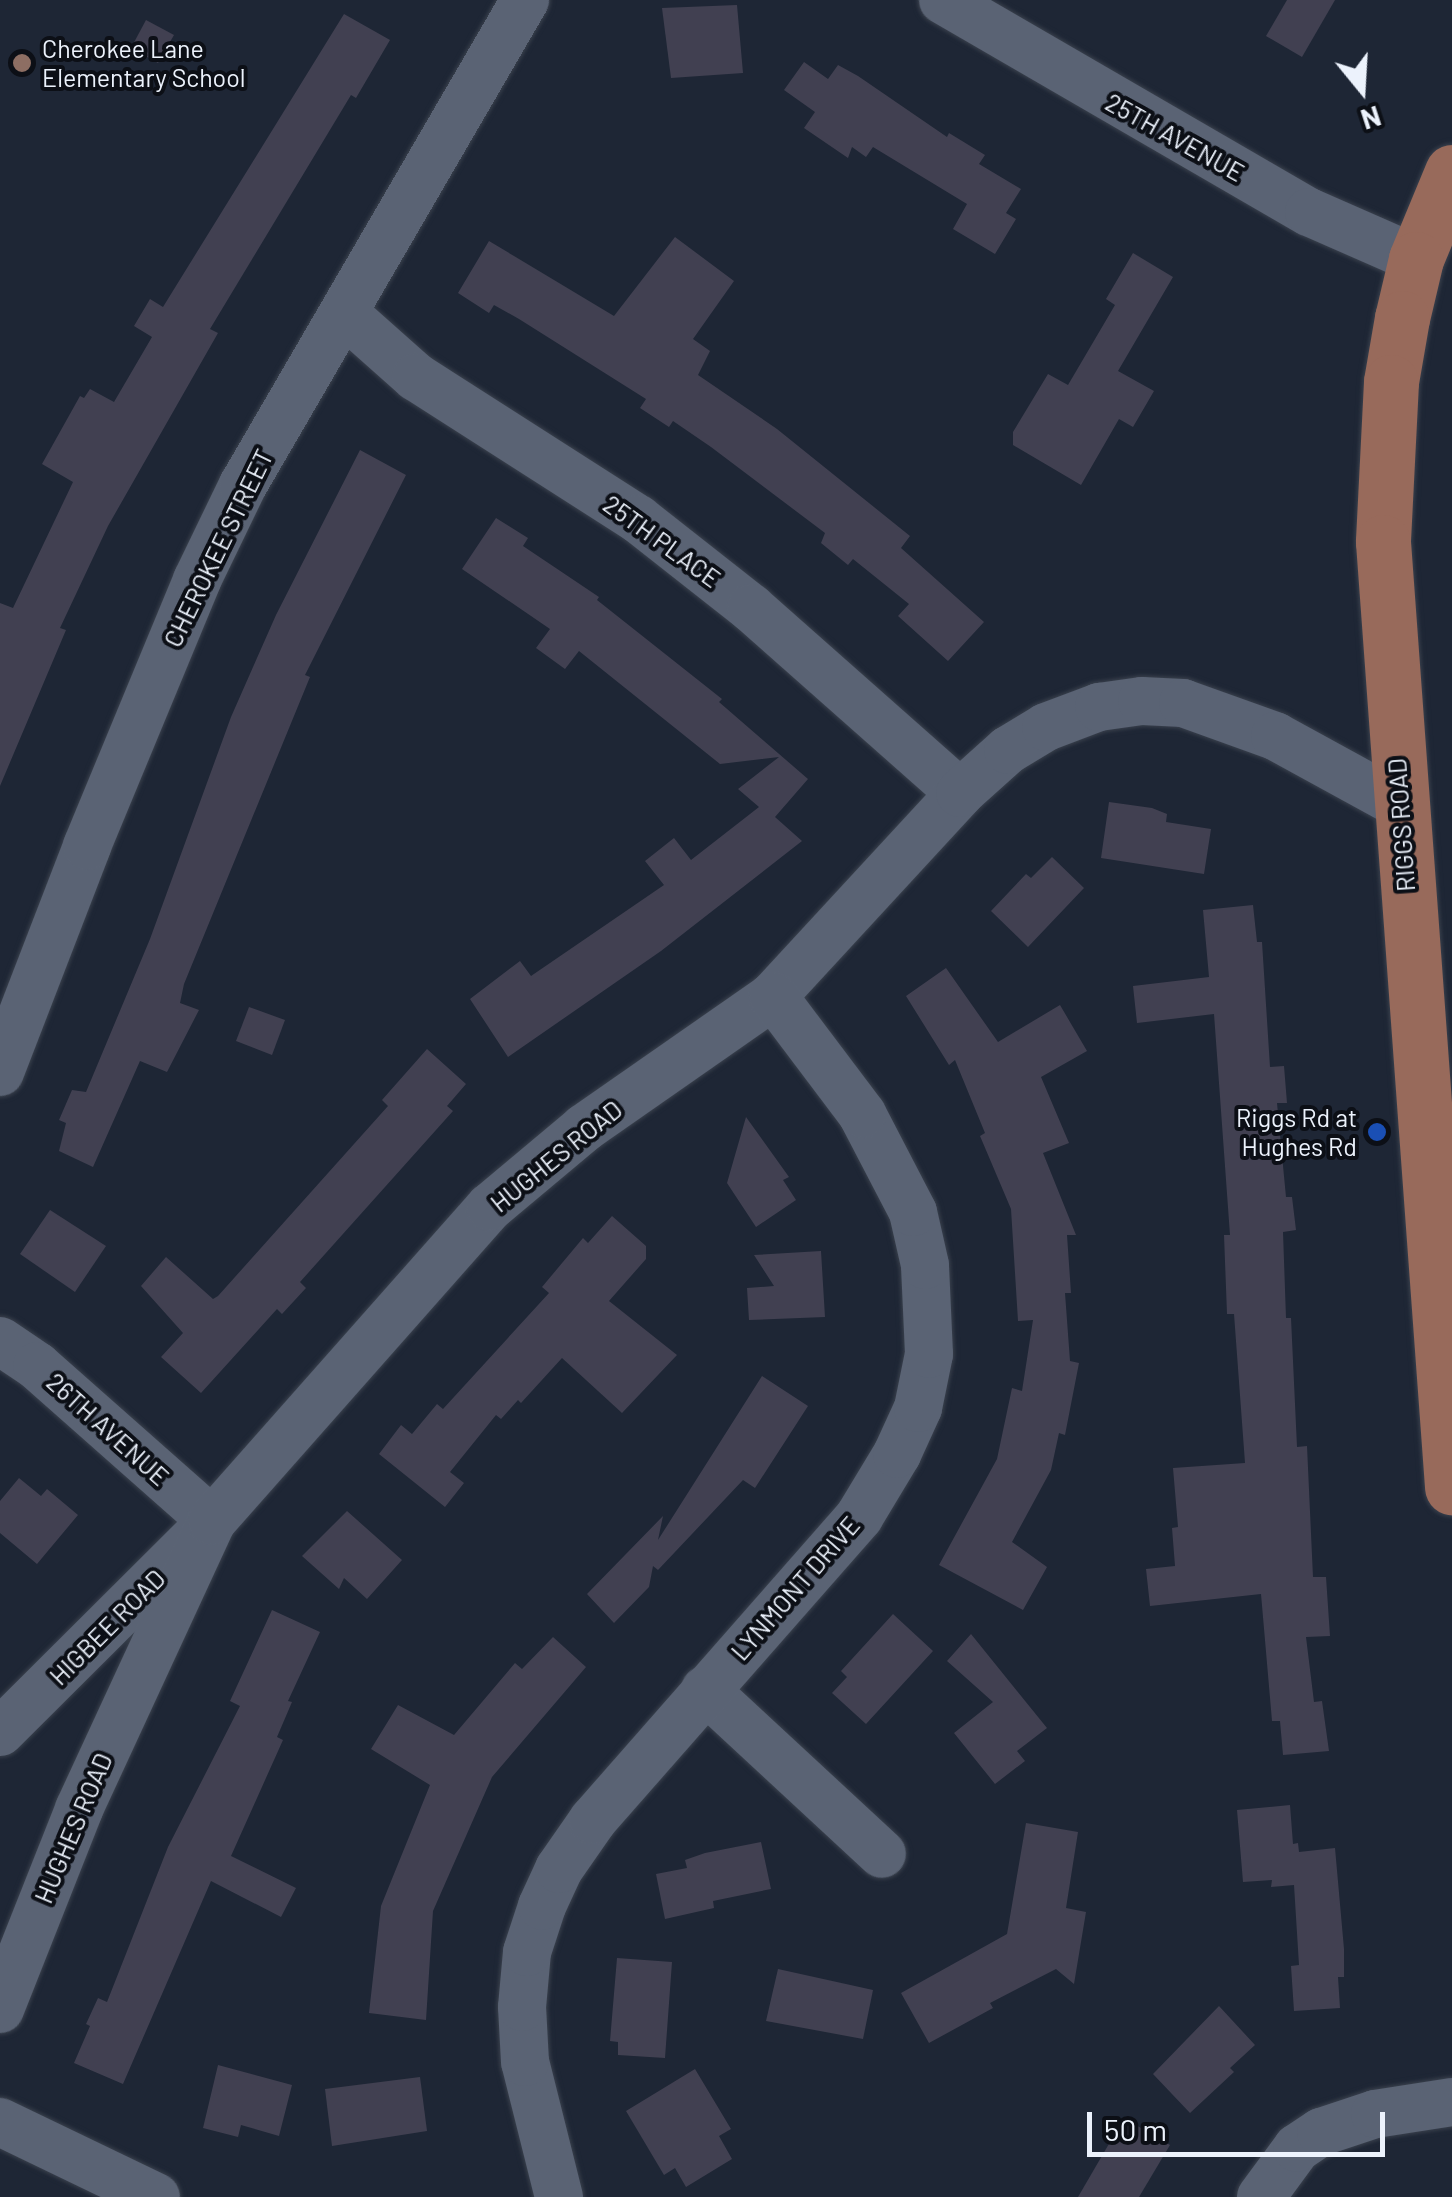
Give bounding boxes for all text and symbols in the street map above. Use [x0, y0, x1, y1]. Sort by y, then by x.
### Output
place label: Cherokee Lane Elementary School [42, 34, 246, 93]
north arrow [1312, 40, 1412, 140]
marker: Cherokee Lane Elementary School [11, 52, 33, 74]
street label: 25TH AVENUE [1101, 87, 1249, 187]
text: N [1357, 99, 1385, 138]
street label: CHEROKEE STREET [157, 444, 279, 652]
street label: 25TH PLACE [598, 489, 726, 593]
street label: RIGGS ROAD [1381, 757, 1421, 893]
street label: HUGHES ROAD [484, 1094, 628, 1218]
place label: Riggs Rd at Hughes Rd [1236, 1103, 1357, 1162]
marker: Riggs Rd at Hughes Rd [1366, 1121, 1388, 1143]
street label: 26TH AVENUE [41, 1366, 175, 1492]
street label: LYNMONT DRIVE [724, 1510, 866, 1666]
street label: HIGBEE ROAD [43, 1563, 171, 1691]
street label: HUGHES ROAD [28, 1748, 118, 1908]
scale bar [1092, 2092, 1390, 2154]
text: 50 m [1104, 2111, 1167, 2147]

